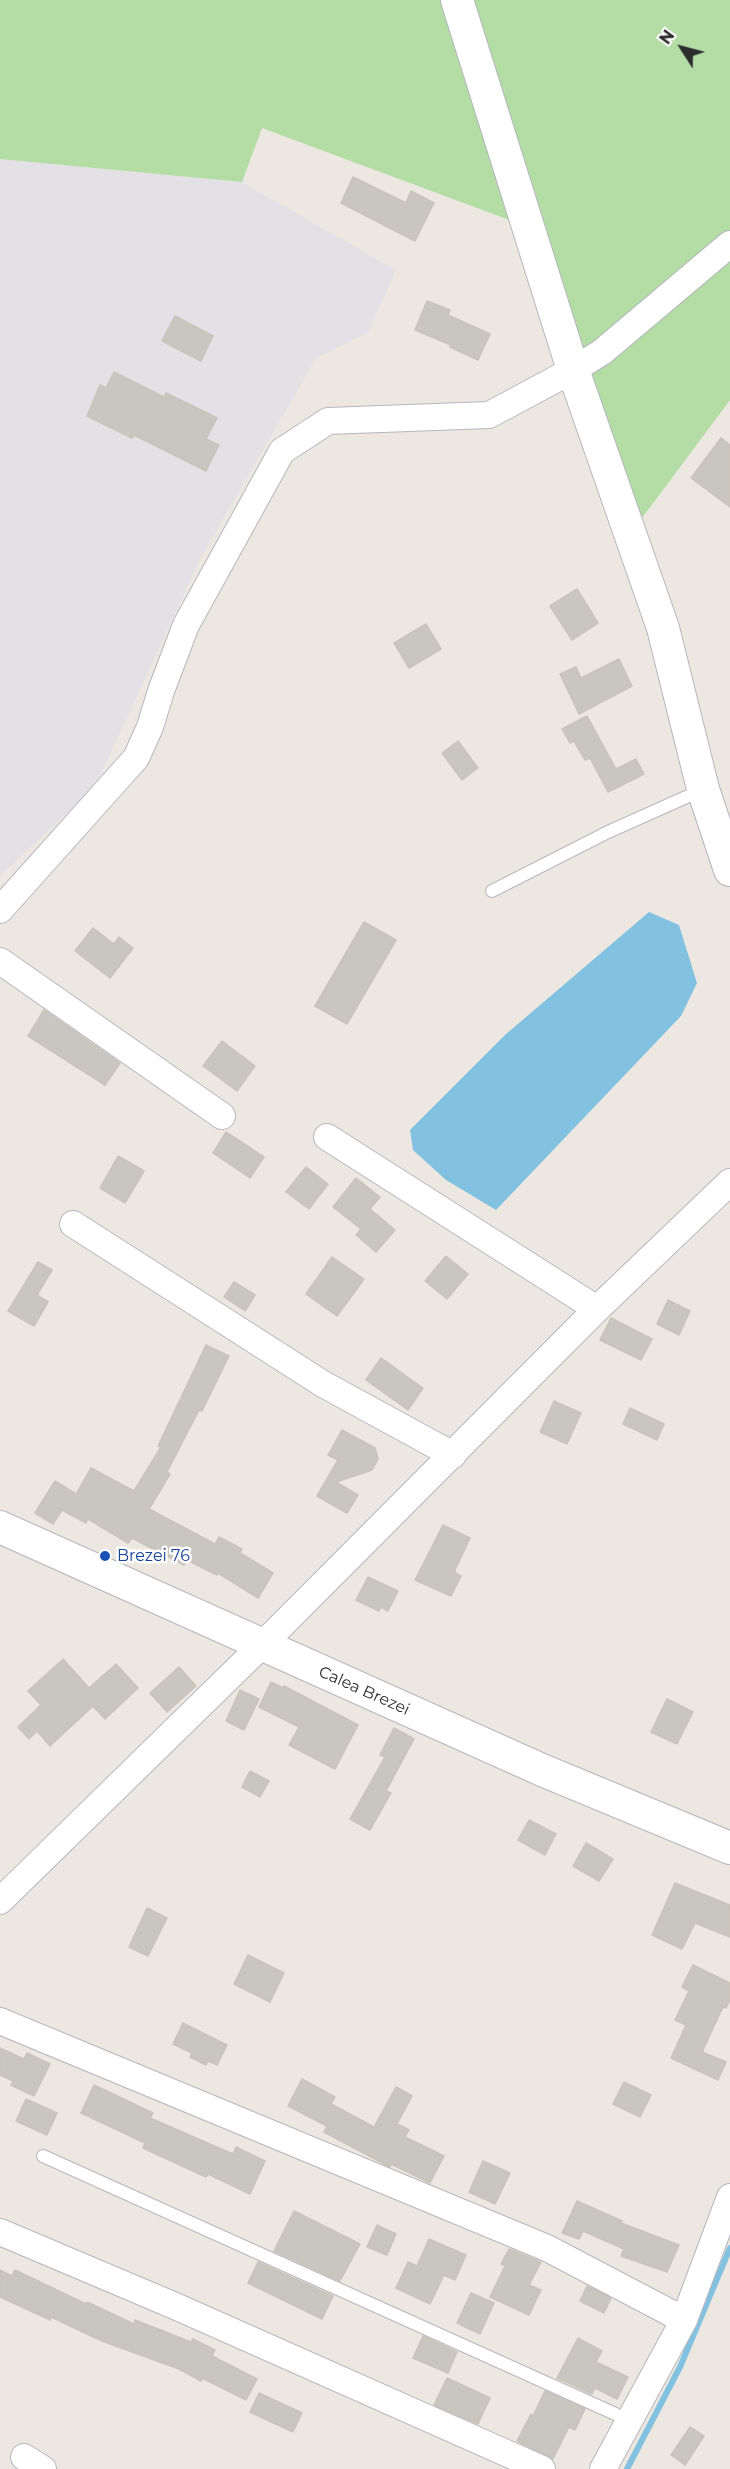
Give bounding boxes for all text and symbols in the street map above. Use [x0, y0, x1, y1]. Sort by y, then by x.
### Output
north arrow [652, 18, 712, 78]
text: N [656, 26, 679, 48]
place label: Brezei 76 [117, 1546, 190, 1566]
marker: Brezei 76 [98, 1549, 112, 1563]
street label: Calea Brezei [315, 1662, 413, 1720]

